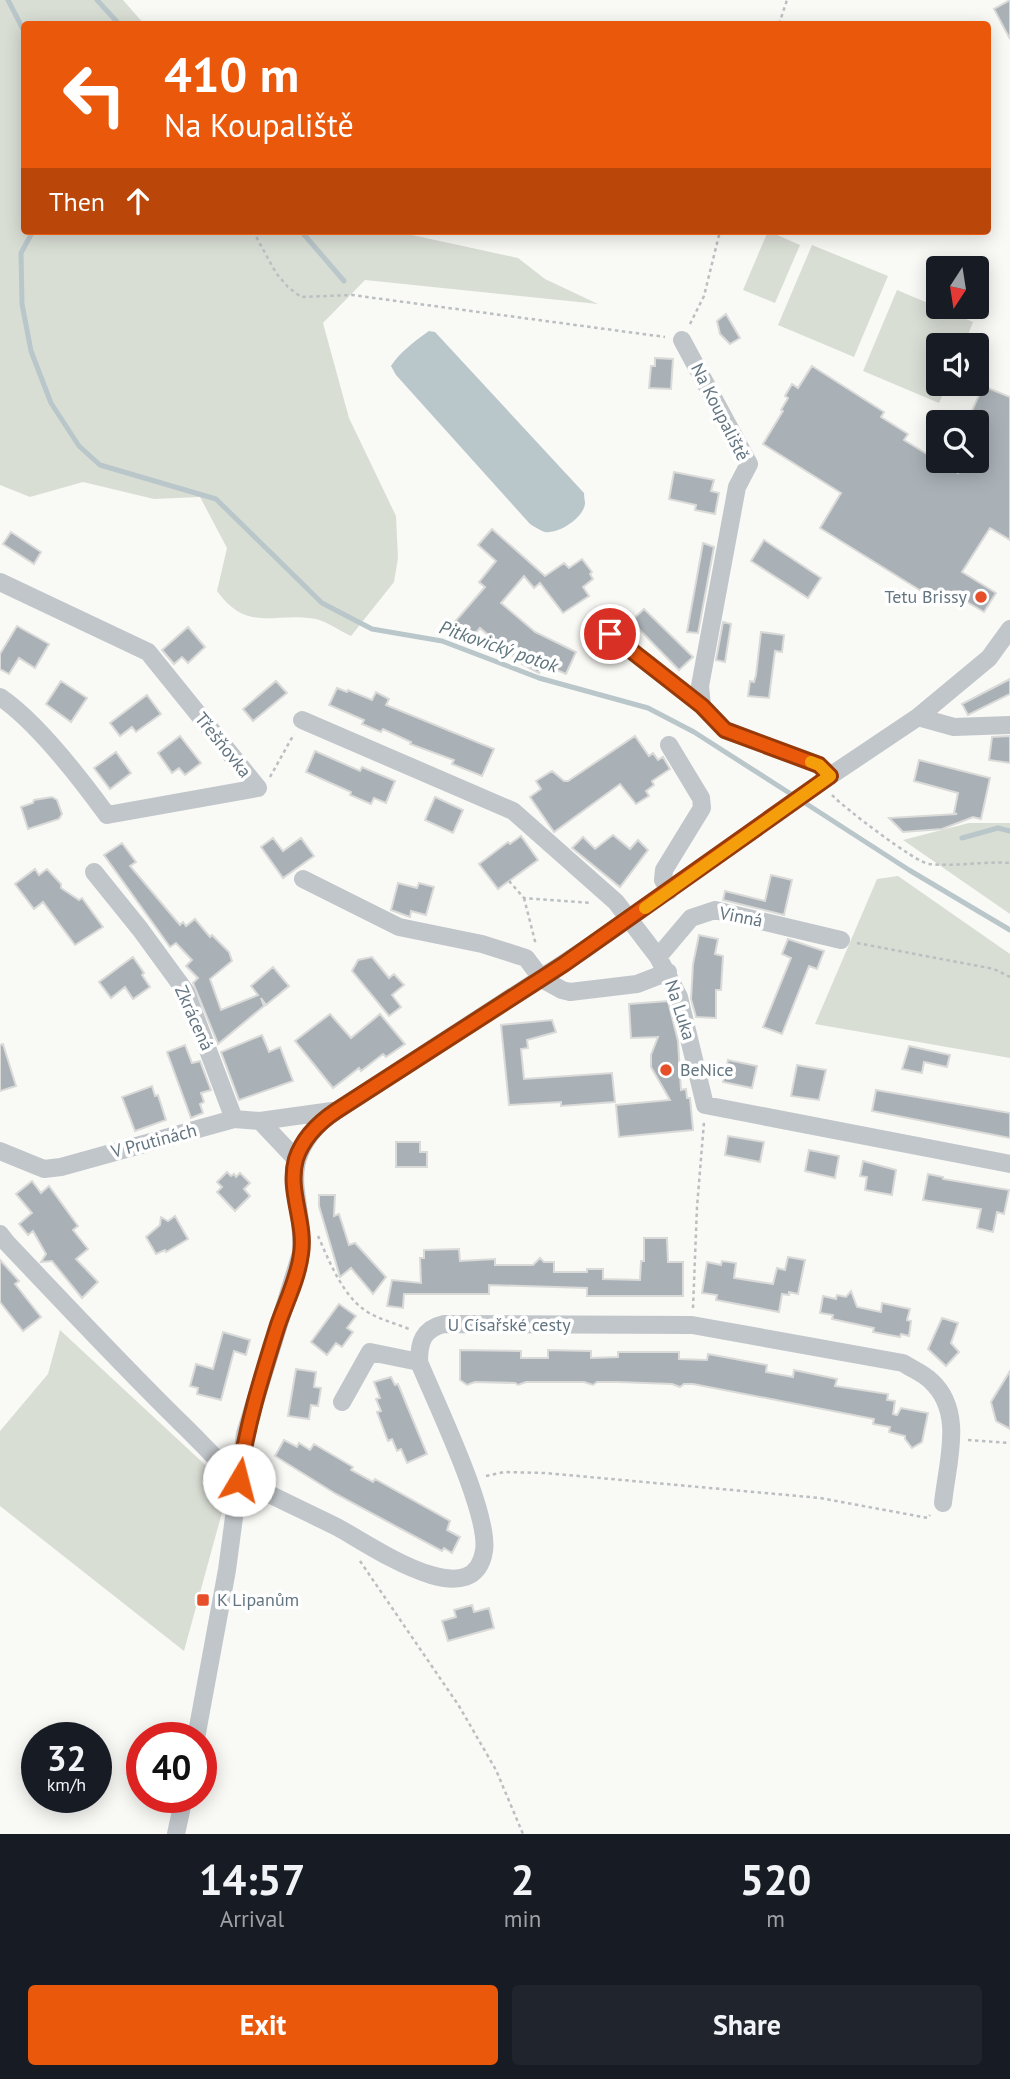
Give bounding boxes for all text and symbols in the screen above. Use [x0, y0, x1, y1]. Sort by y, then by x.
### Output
text: 410 m [164, 42, 299, 106]
icon: left [49, 49, 140, 140]
text: Na Koupaliště [164, 104, 354, 146]
icon: ahead [119, 182, 157, 220]
text: Then [49, 185, 105, 218]
north arrow [926, 256, 989, 318]
map controls [926, 256, 989, 473]
button: sound [926, 333, 989, 396]
street label: Na Koupaliště [686, 359, 755, 465]
button: search [926, 410, 989, 473]
place label: Tetu Brissy [885, 585, 968, 608]
marker: Tetu Brissy [973, 589, 989, 605]
pin [580, 604, 640, 664]
water label: Pitkovický potok [436, 614, 563, 678]
icon: arrive [591, 615, 629, 653]
street label: Třešňovka [190, 707, 257, 782]
street label: Vinná [716, 901, 765, 932]
street label: Na Luka [660, 977, 701, 1043]
street label: Zkrácená [170, 982, 219, 1054]
place label: BeNice [680, 1058, 733, 1081]
marker: BeNice [658, 1062, 674, 1078]
street label: V Prutinách [108, 1118, 199, 1163]
street label: U Císařské cesty [447, 1313, 571, 1336]
position arrow [202, 1443, 276, 1517]
place label: K Lipanům [217, 1588, 299, 1611]
marker: K Lipanům [195, 1592, 211, 1608]
speed limit sign: 40 [126, 1722, 217, 1813]
text: 32 [47, 1735, 86, 1781]
text: km/h [47, 1773, 86, 1796]
text: 14:57 [199, 1852, 305, 1907]
text: 2 [511, 1852, 534, 1907]
text: 520 [740, 1852, 811, 1907]
text: Arrival [220, 1904, 284, 1933]
text: min [504, 1904, 541, 1933]
text: m [766, 1904, 785, 1933]
button: Exit [28, 1985, 498, 2065]
button: Share [512, 1985, 982, 2065]

